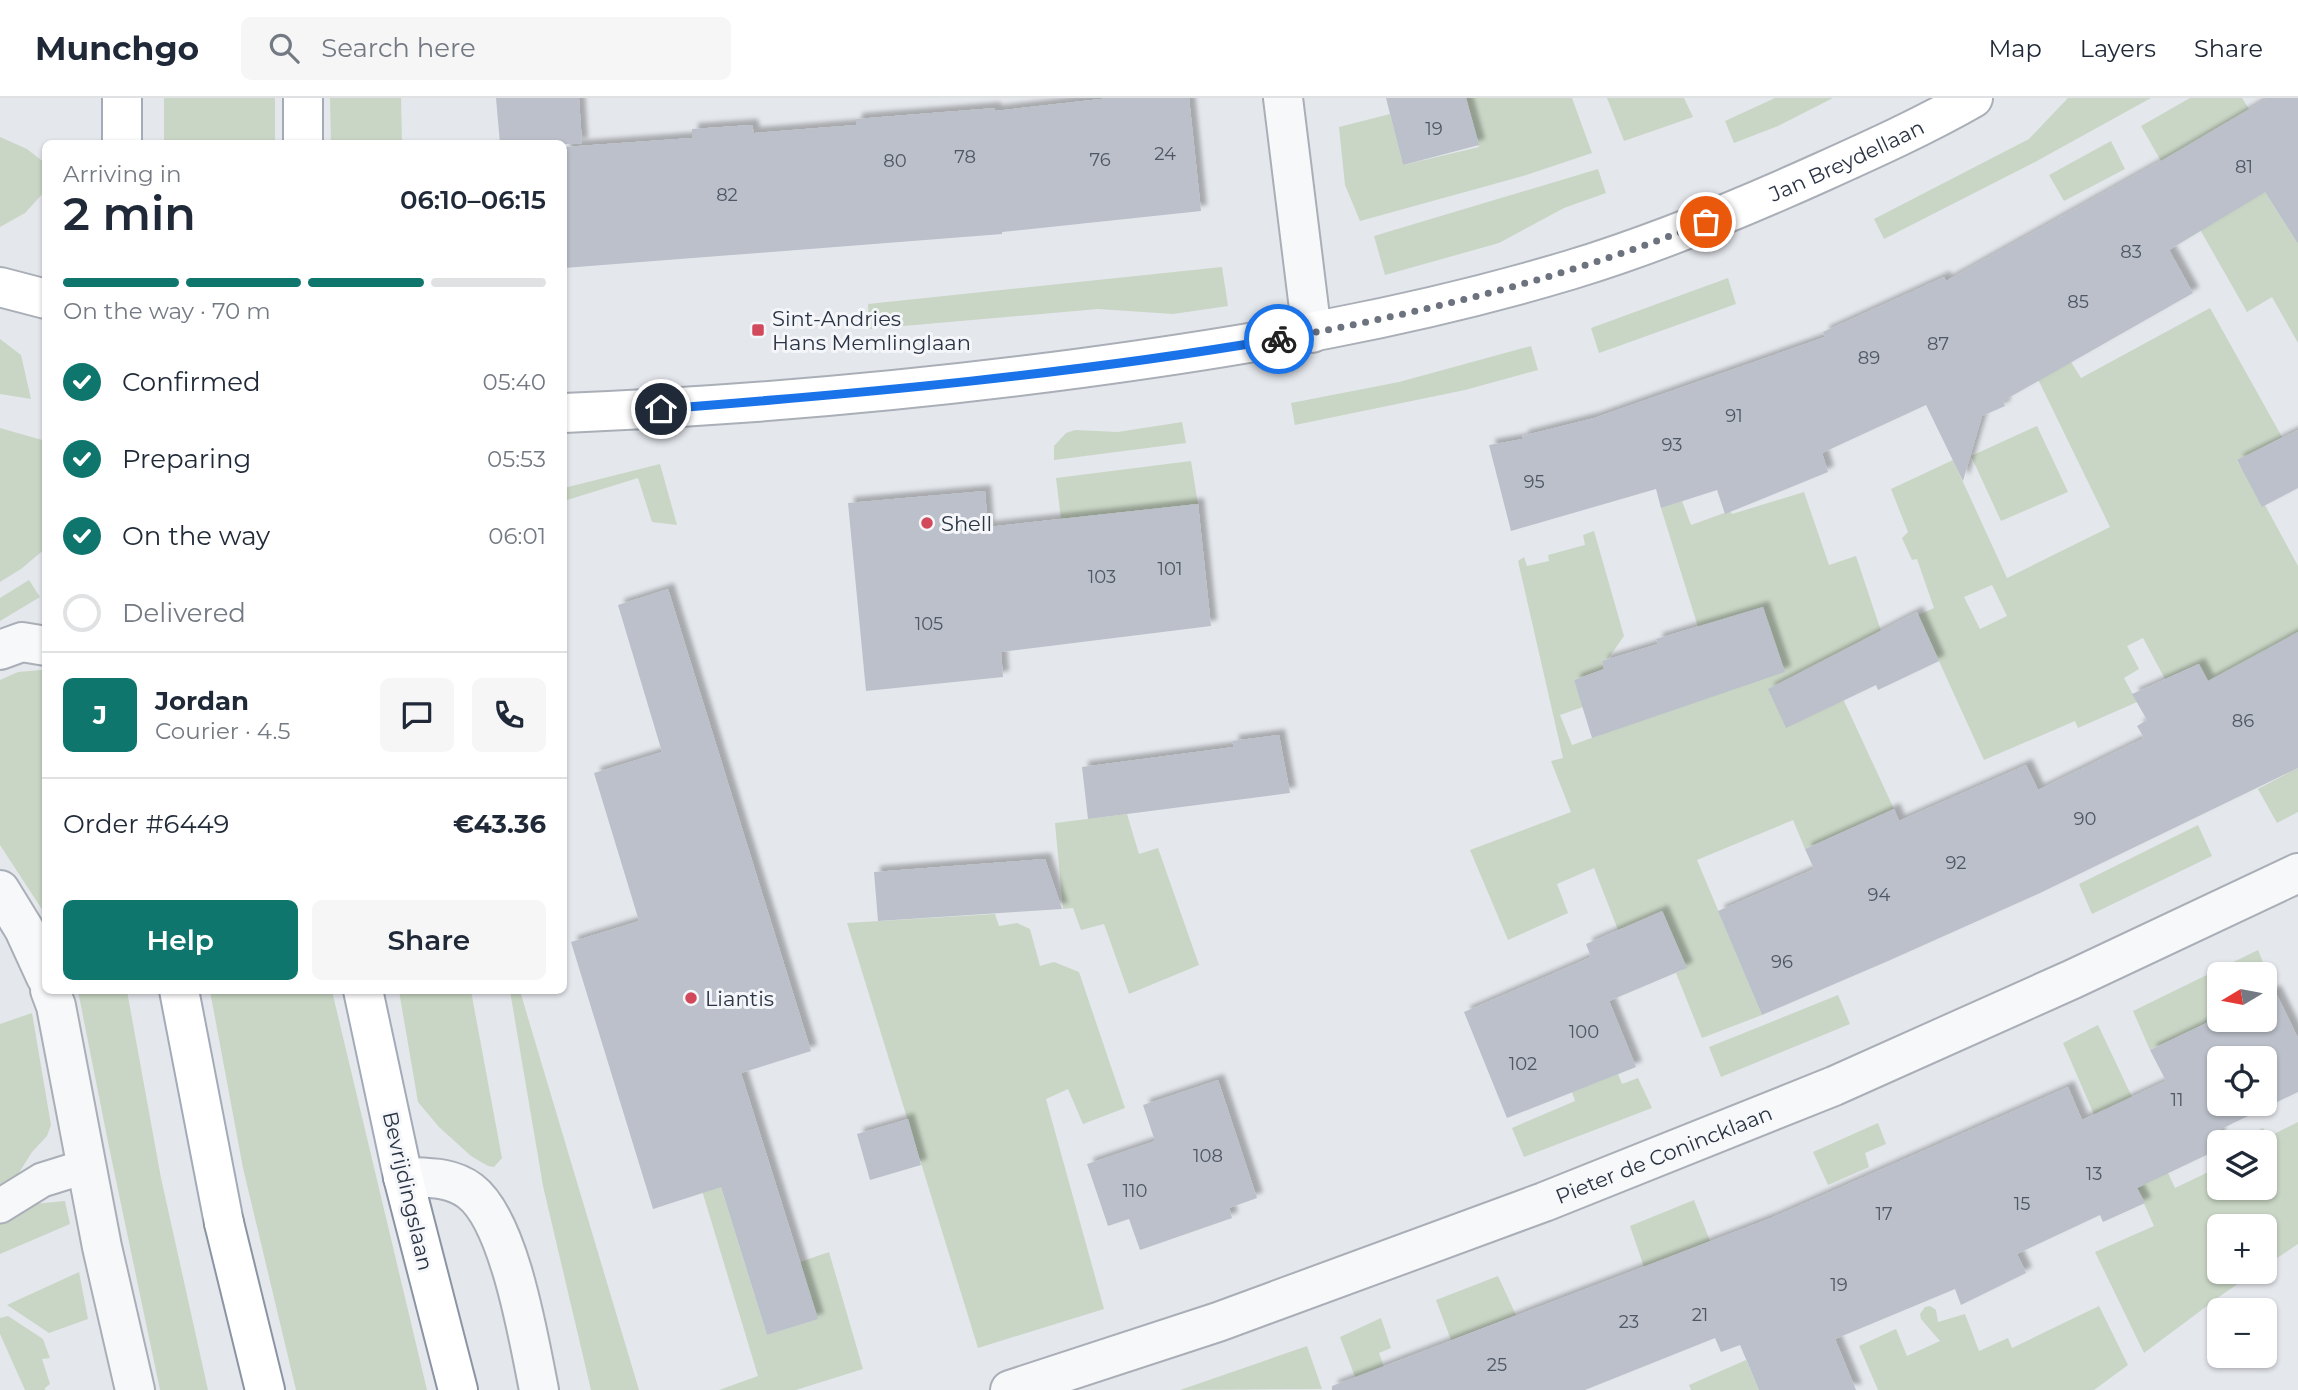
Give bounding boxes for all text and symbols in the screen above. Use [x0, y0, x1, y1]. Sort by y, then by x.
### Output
search box [241, 17, 731, 80]
text: Munchgo [35, 28, 199, 68]
icon: search [265, 29, 303, 67]
text: Search here [321, 32, 476, 64]
text: Map [1988, 34, 2042, 63]
text: Layers [2080, 34, 2156, 63]
text: Share [2194, 34, 2263, 63]
street label: Jan Breydellaan [1764, 114, 1928, 207]
house number: 19 [1425, 118, 1443, 140]
house number: 24 [1154, 143, 1176, 165]
house number: 78 [954, 146, 976, 168]
house number: 76 [1089, 149, 1111, 171]
house number: 80 [883, 150, 907, 172]
house number: 81 [2235, 156, 2253, 178]
text: Arriving in [63, 160, 182, 188]
text: 06:10–06:15 [400, 184, 546, 216]
house number: 82 [716, 184, 738, 206]
text: 2 min [63, 185, 196, 242]
pin [1676, 192, 1736, 252]
icon: bag [1687, 203, 1725, 241]
house number: 83 [2120, 241, 2142, 263]
house number: 85 [2067, 291, 2089, 313]
text: On the way · 70 m [63, 297, 271, 325]
courier [1244, 304, 1314, 374]
place label: Sint-Andries Hans Memlinglaan [772, 306, 971, 355]
icon: bike [1260, 320, 1298, 358]
marker: Sint-Andries Hans Memlinglaan [750, 322, 766, 338]
house number: 87 [1927, 333, 1949, 355]
house number: 89 [1858, 347, 1880, 369]
icon: check [63, 363, 101, 401]
text: Confirmed [122, 366, 261, 398]
text: 05:40 [482, 368, 546, 396]
pin [631, 379, 691, 439]
icon: home [642, 390, 680, 428]
house number: 91 [1725, 405, 1743, 427]
house number: 93 [1662, 434, 1682, 456]
icon: check [63, 440, 101, 478]
text: Preparing [122, 443, 251, 475]
text: 05:53 [487, 445, 546, 473]
house number: 95 [1523, 471, 1545, 493]
place label: Shell [941, 511, 992, 536]
marker: Shell [919, 515, 935, 531]
icon: check [63, 517, 101, 555]
text: On the way [122, 520, 270, 552]
text: 06:01 [488, 522, 546, 550]
house number: 101 [1158, 558, 1182, 580]
house number: 103 [1088, 566, 1116, 588]
text: Delivered [122, 597, 246, 629]
house number: 105 [915, 613, 943, 635]
button: chat [380, 678, 454, 752]
button: phone [472, 678, 546, 752]
text: Jordan [155, 685, 249, 717]
text: J [93, 699, 107, 731]
house number: 86 [2232, 710, 2254, 732]
text: Courier · 4.5 [155, 717, 290, 745]
text: Order #6449 [63, 808, 229, 840]
text: €43.36 [453, 808, 546, 840]
house number: 90 [2074, 808, 2096, 830]
house number: 92 [1945, 852, 1967, 874]
house number: 94 [1868, 884, 1891, 906]
button: Help [63, 900, 298, 980]
button: Share [312, 900, 546, 980]
house number: 96 [1771, 951, 1793, 973]
north arrow [2207, 962, 2277, 1032]
map controls [2207, 962, 2277, 1368]
place label: Liantis [705, 986, 774, 1011]
marker: Liantis [683, 990, 699, 1006]
house number: 100 [1569, 1021, 1599, 1043]
button: locate [2207, 1046, 2277, 1116]
house number: 102 [1509, 1053, 1537, 1075]
house number: 11 [2171, 1089, 2184, 1111]
street label: Pieter de Conincklaan [1552, 1100, 1776, 1209]
street label: Bevrijdingslaan [378, 1109, 438, 1273]
button: layers [2207, 1130, 2277, 1200]
house number: 108 [1193, 1145, 1223, 1167]
house number: 13 [2086, 1163, 2102, 1185]
house number: 110 [1123, 1180, 1147, 1202]
house number: 15 [2014, 1193, 2030, 1215]
house number: 17 [1875, 1203, 1893, 1225]
button: + [2207, 1214, 2277, 1284]
house number: 19 [1830, 1274, 1848, 1296]
button: − [2207, 1298, 2277, 1368]
house number: 21 [1692, 1304, 1708, 1326]
house number: 23 [1619, 1311, 1639, 1333]
house number: 25 [1487, 1354, 1507, 1376]

